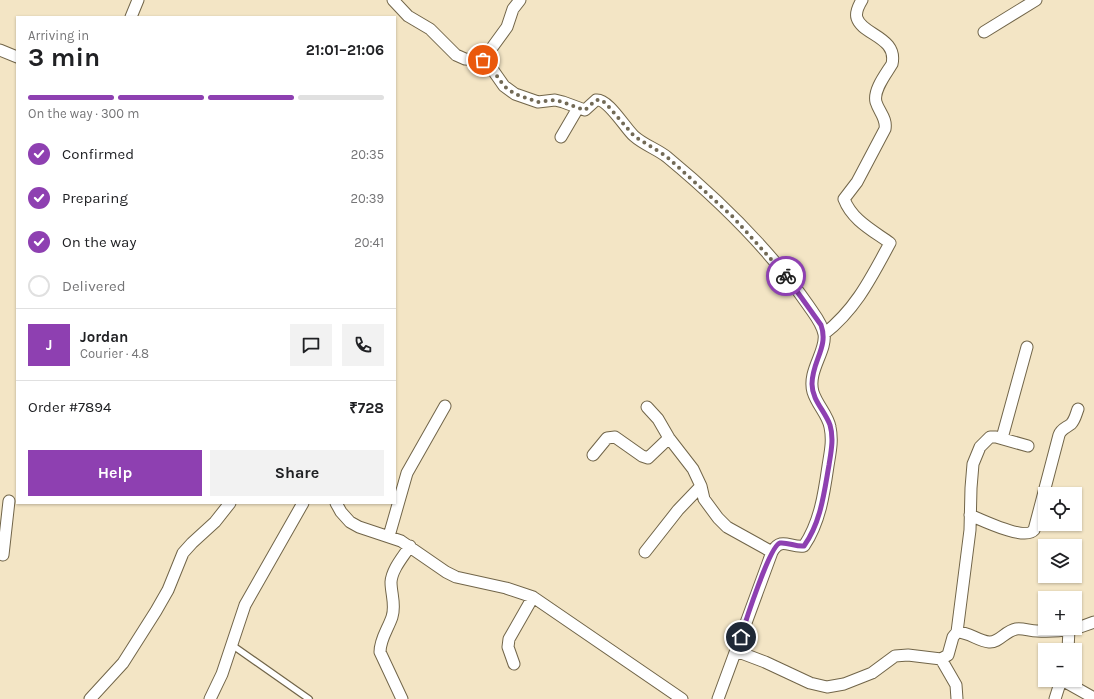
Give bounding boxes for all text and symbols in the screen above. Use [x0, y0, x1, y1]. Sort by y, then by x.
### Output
text: Arriving in [28, 28, 89, 43]
text: 21:01–21:06 [306, 41, 384, 59]
text: 3 min [28, 42, 100, 73]
pin [466, 43, 500, 77]
icon: bag [472, 49, 494, 71]
text: On the way · 300 m [28, 106, 139, 121]
icon: check [28, 143, 50, 165]
text: Confirmed [62, 145, 134, 163]
text: 20:35 [351, 147, 384, 162]
icon: check [28, 187, 50, 209]
text: Preparing [62, 189, 128, 207]
text: 20:39 [351, 191, 384, 206]
icon: check [28, 231, 50, 253]
text: On the way [62, 233, 136, 251]
text: 20:41 [354, 235, 384, 250]
courier [766, 256, 806, 296]
icon: bike [775, 265, 797, 287]
text: Delivered [62, 277, 126, 295]
button: chat [290, 324, 332, 366]
button: phone [342, 324, 384, 366]
text: Jordan [80, 328, 128, 346]
text: J [46, 336, 52, 354]
text: Courier · 4.8 [80, 346, 149, 361]
text: Order #7894 [28, 398, 111, 416]
text: ₹728 [349, 399, 384, 417]
button: Help [28, 450, 202, 496]
button: Share [210, 450, 384, 496]
map controls [1038, 487, 1082, 687]
button: locate [1038, 487, 1082, 531]
button: layers [1038, 539, 1082, 583]
button: + [1038, 591, 1082, 635]
pin [724, 620, 758, 654]
icon: home [730, 626, 752, 648]
button: − [1038, 643, 1082, 687]

